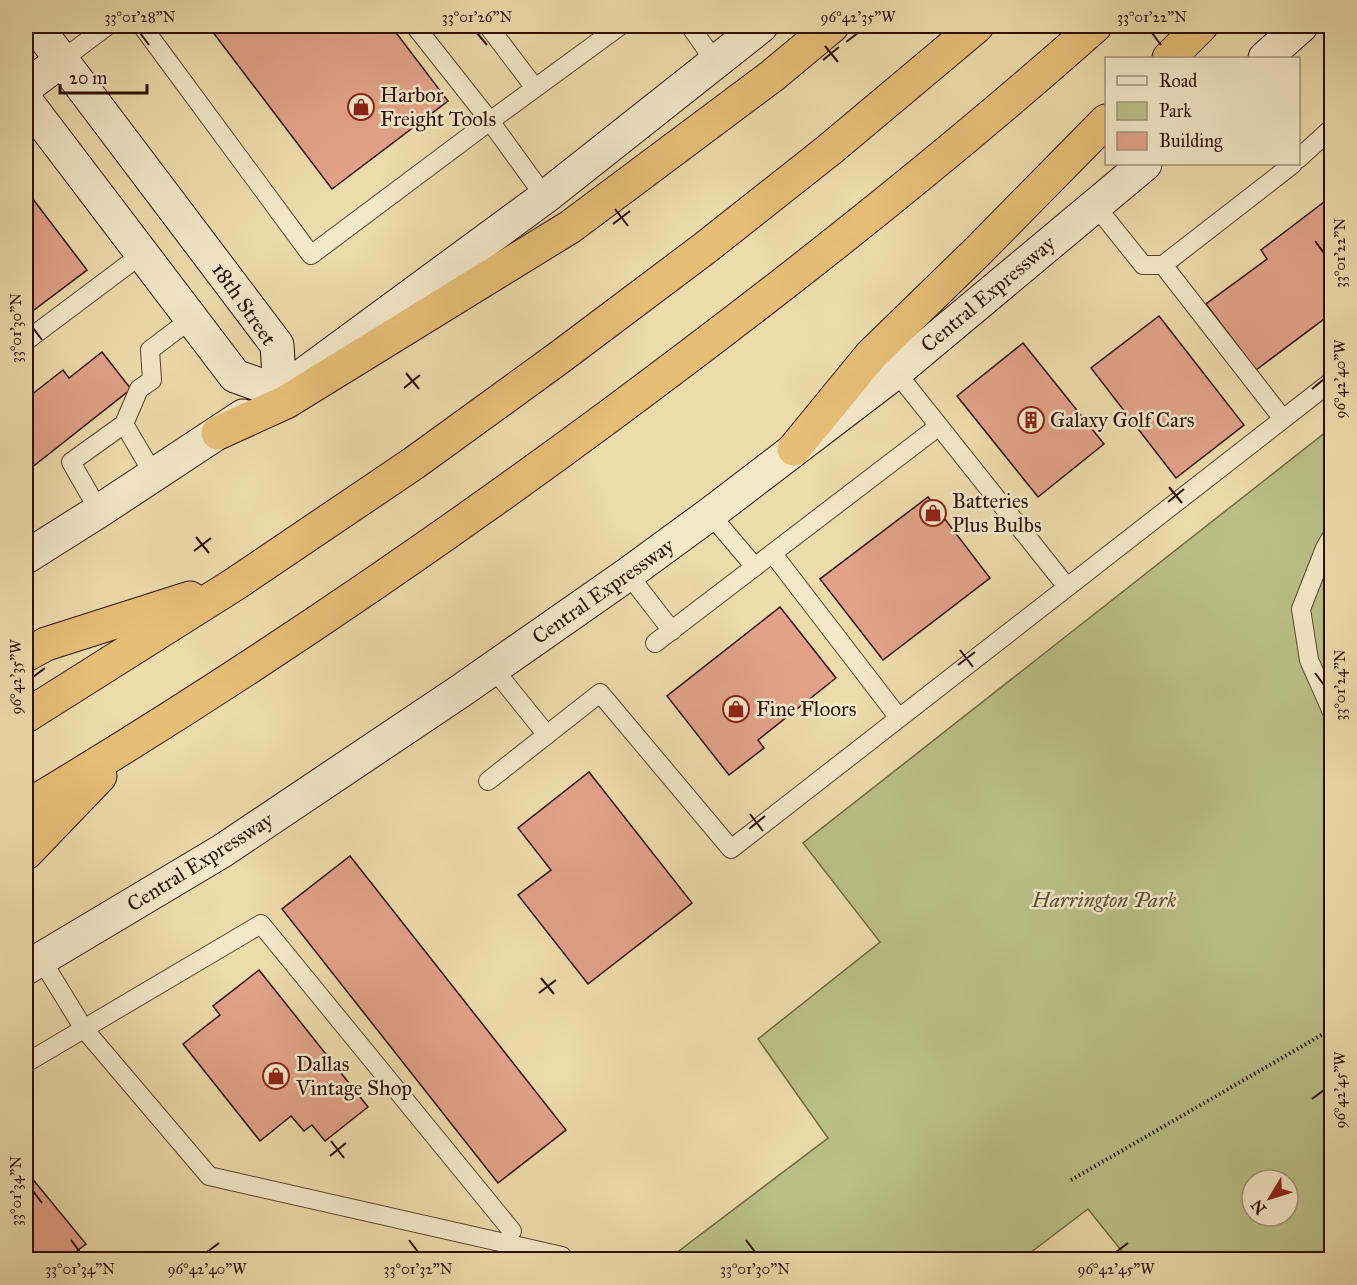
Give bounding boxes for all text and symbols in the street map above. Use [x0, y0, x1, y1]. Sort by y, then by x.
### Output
text: 33°01'28"N [105, 8, 176, 26]
text: 33°01'26"N [442, 8, 513, 26]
text: 96°42'35"W [821, 8, 896, 26]
text: 33°01'22"N [1117, 8, 1187, 26]
scale bar [60, 57, 147, 95]
legend [1105, 57, 1300, 165]
text: 20 m [69, 67, 107, 89]
text: Road [1159, 70, 1197, 92]
place label: Harbor Freight Tools [380, 82, 496, 132]
shop icon: Harbor Freight Tools [346, 92, 376, 122]
text: Park [1159, 100, 1192, 122]
text: Building [1159, 130, 1223, 153]
text: 33°01'22"N [1331, 218, 1349, 288]
street label: Central Expressway [916, 229, 1061, 358]
street label: 18th Street [206, 258, 282, 351]
text: 33°01'30"N [7, 293, 25, 363]
text: 96°42'40"W [1331, 339, 1349, 418]
building icon: Galaxy Golf Cars [1016, 405, 1046, 435]
place label: Galaxy Golf Cars [1050, 407, 1195, 433]
place label: Batteries Plus Bulbs [952, 488, 1042, 538]
shop icon: Batteries Plus Bulbs [918, 498, 948, 528]
street label: Central Expressway [527, 532, 680, 650]
text: 96°42'35"W [7, 639, 25, 714]
text: 33°01'24"N [1331, 649, 1349, 721]
shop icon: Fine Floors [721, 694, 751, 724]
place label: Fine Floors [756, 696, 856, 722]
street label: Central Expressway [122, 806, 279, 917]
park label: Harrington Park [1031, 887, 1177, 913]
place label: Dallas Vintage Shop [295, 1051, 412, 1101]
text: 96°42'45"W [1331, 1051, 1349, 1129]
shop icon: Dallas Vintage Shop [261, 1061, 291, 1091]
text: 33°01'34"N [7, 1156, 25, 1226]
north arrow [1240, 1168, 1300, 1228]
text: N [1247, 1195, 1270, 1218]
text: 33°01'34"N [45, 1260, 115, 1278]
text: 96°42'40"W [168, 1260, 247, 1278]
text: 33°01'32"N [384, 1260, 453, 1278]
text: 33°01'30"N [720, 1260, 790, 1278]
text: 96°42'45"W [1077, 1260, 1155, 1278]

